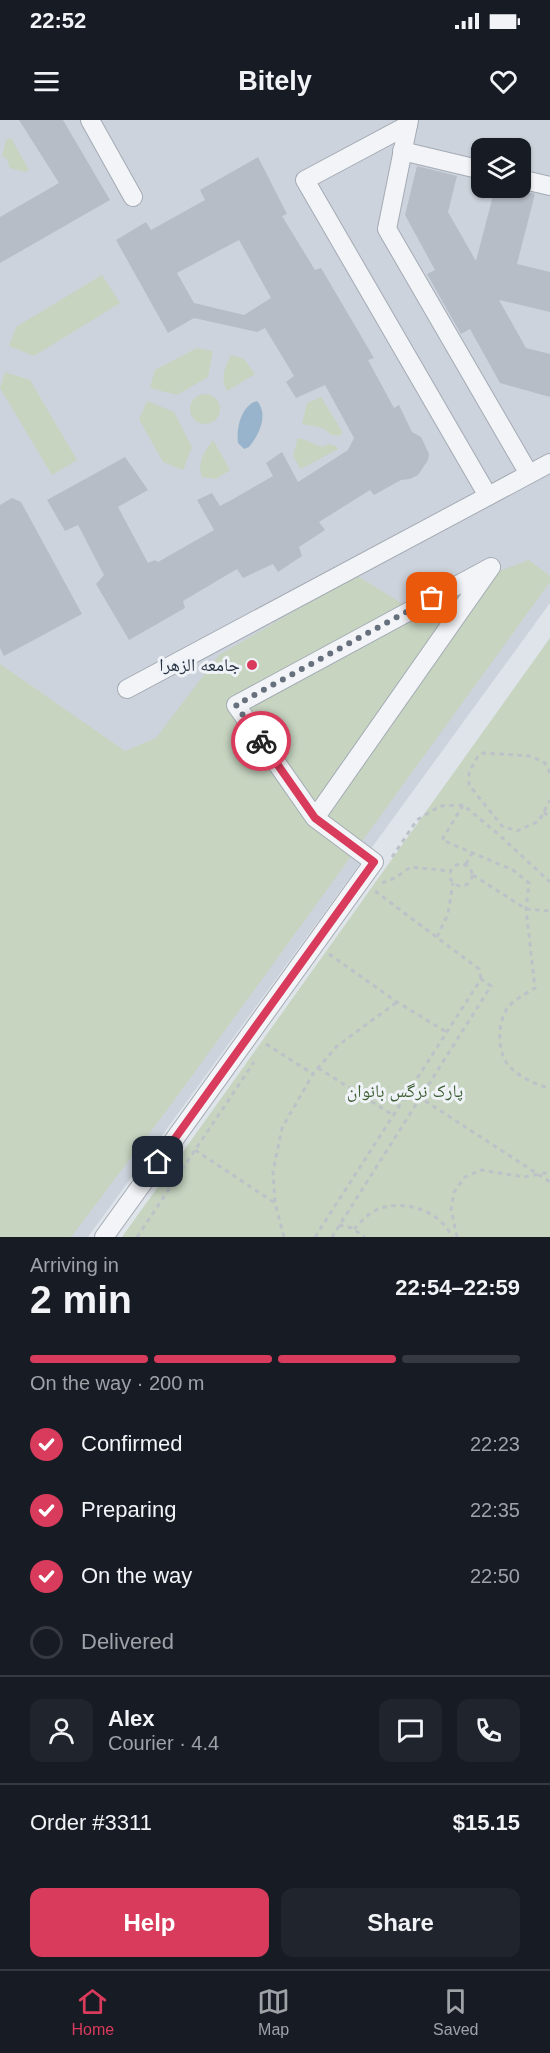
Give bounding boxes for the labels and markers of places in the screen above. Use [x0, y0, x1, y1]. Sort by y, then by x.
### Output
pin [406, 572, 457, 623]
place label: جامعه الزهرا [159, 655, 240, 675]
marker: جامعه الزهرا [245, 658, 259, 672]
pin [132, 1136, 183, 1187]

